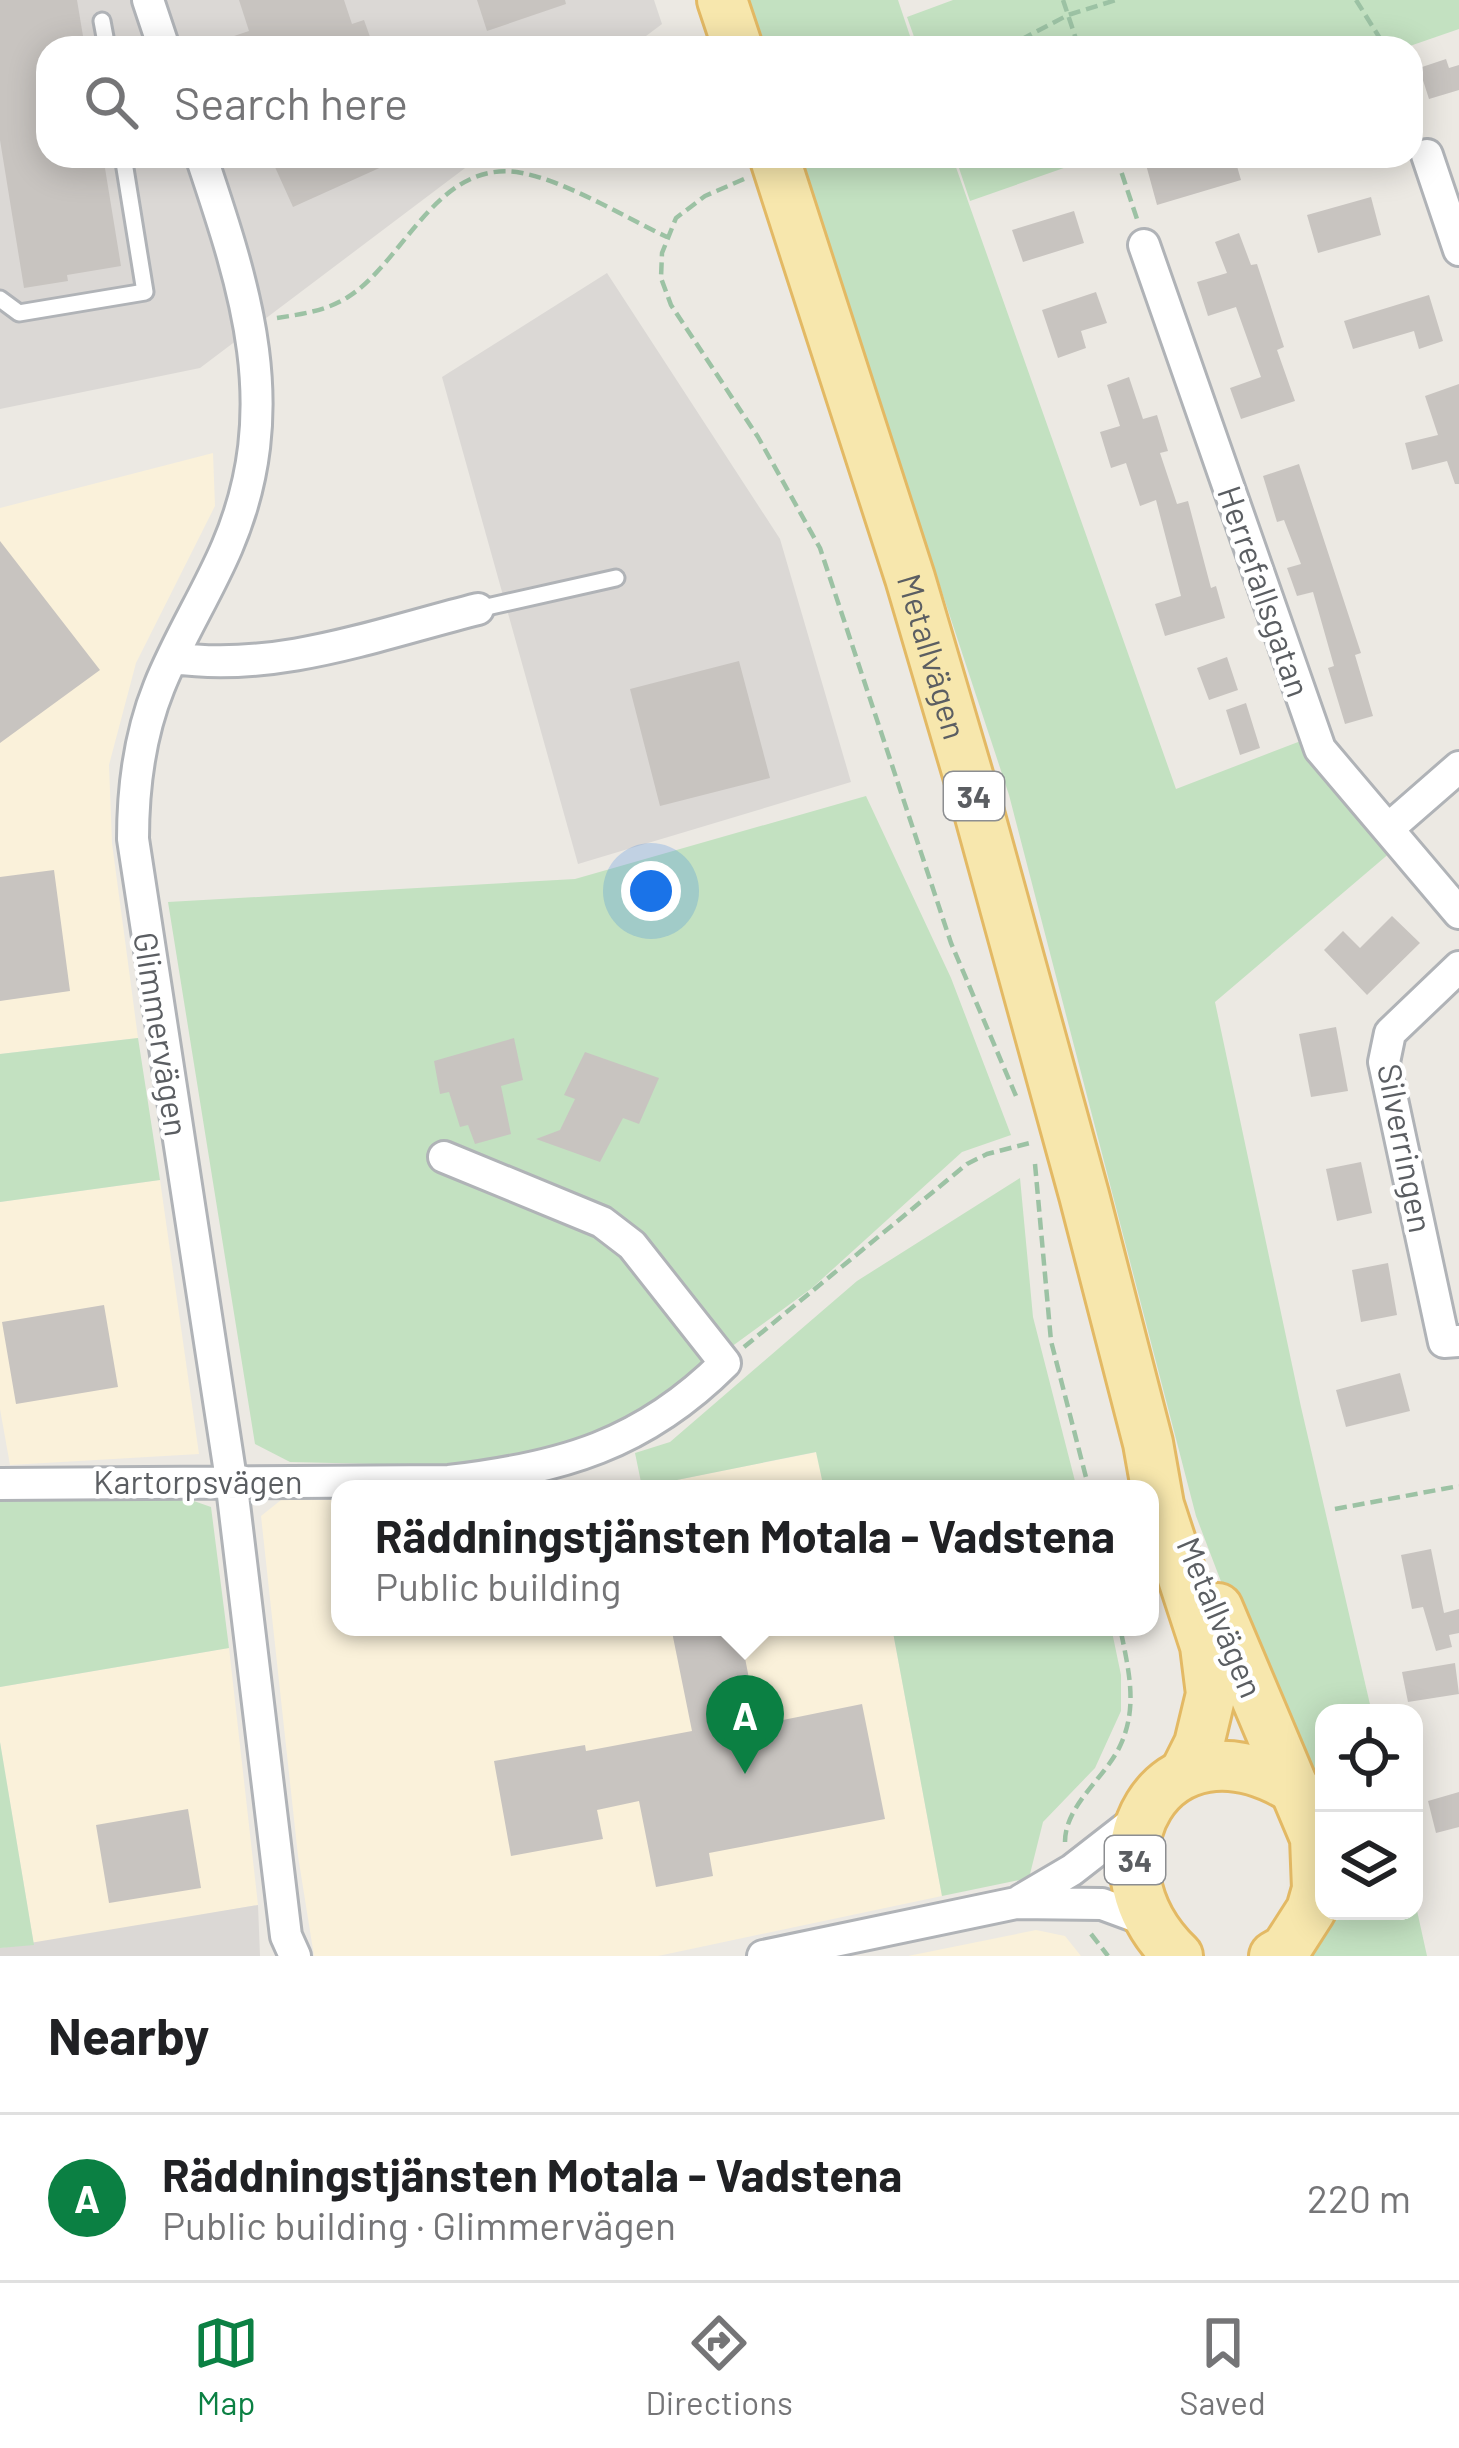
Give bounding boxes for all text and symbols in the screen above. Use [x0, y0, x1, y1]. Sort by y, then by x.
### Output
search box [36, 36, 1423, 168]
icon: search [78, 69, 144, 135]
text: Search here [174, 75, 408, 129]
street label: Herrefallsgatan [1210, 480, 1320, 702]
street label: Metallvägen [890, 569, 976, 744]
road number: 34 [944, 772, 1004, 820]
your location [621, 861, 681, 921]
street label: Glimmervägen [126, 929, 198, 1139]
street label: Silverringen [1370, 1060, 1442, 1236]
street label: Kartorpsvägen [93, 1461, 303, 1501]
popup [331, 1480, 1159, 1636]
text: Räddningstjänsten Motala - Vadstena [375, 1508, 1115, 1562]
street label: Metallvägen [1169, 1531, 1273, 1703]
text: Public building [375, 1562, 621, 1609]
pin: A [706, 1675, 784, 1774]
map controls [1315, 1704, 1423, 1920]
button: locate [1315, 1704, 1423, 1812]
button: layers [1315, 1812, 1423, 1920]
road number: 34 [1105, 1836, 1165, 1884]
text: Nearby [48, 2004, 209, 2065]
text: Räddningstjänsten Motala - Vadstena [162, 2147, 902, 2201]
text: A [74, 2174, 100, 2221]
text: 220 m [1307, 2174, 1411, 2221]
text: Public building · Glimmervägen [162, 2201, 676, 2248]
tab: Map [193, 2310, 259, 2422]
tab: Directions [645, 2310, 793, 2422]
tab: Saved [1179, 2310, 1266, 2422]

